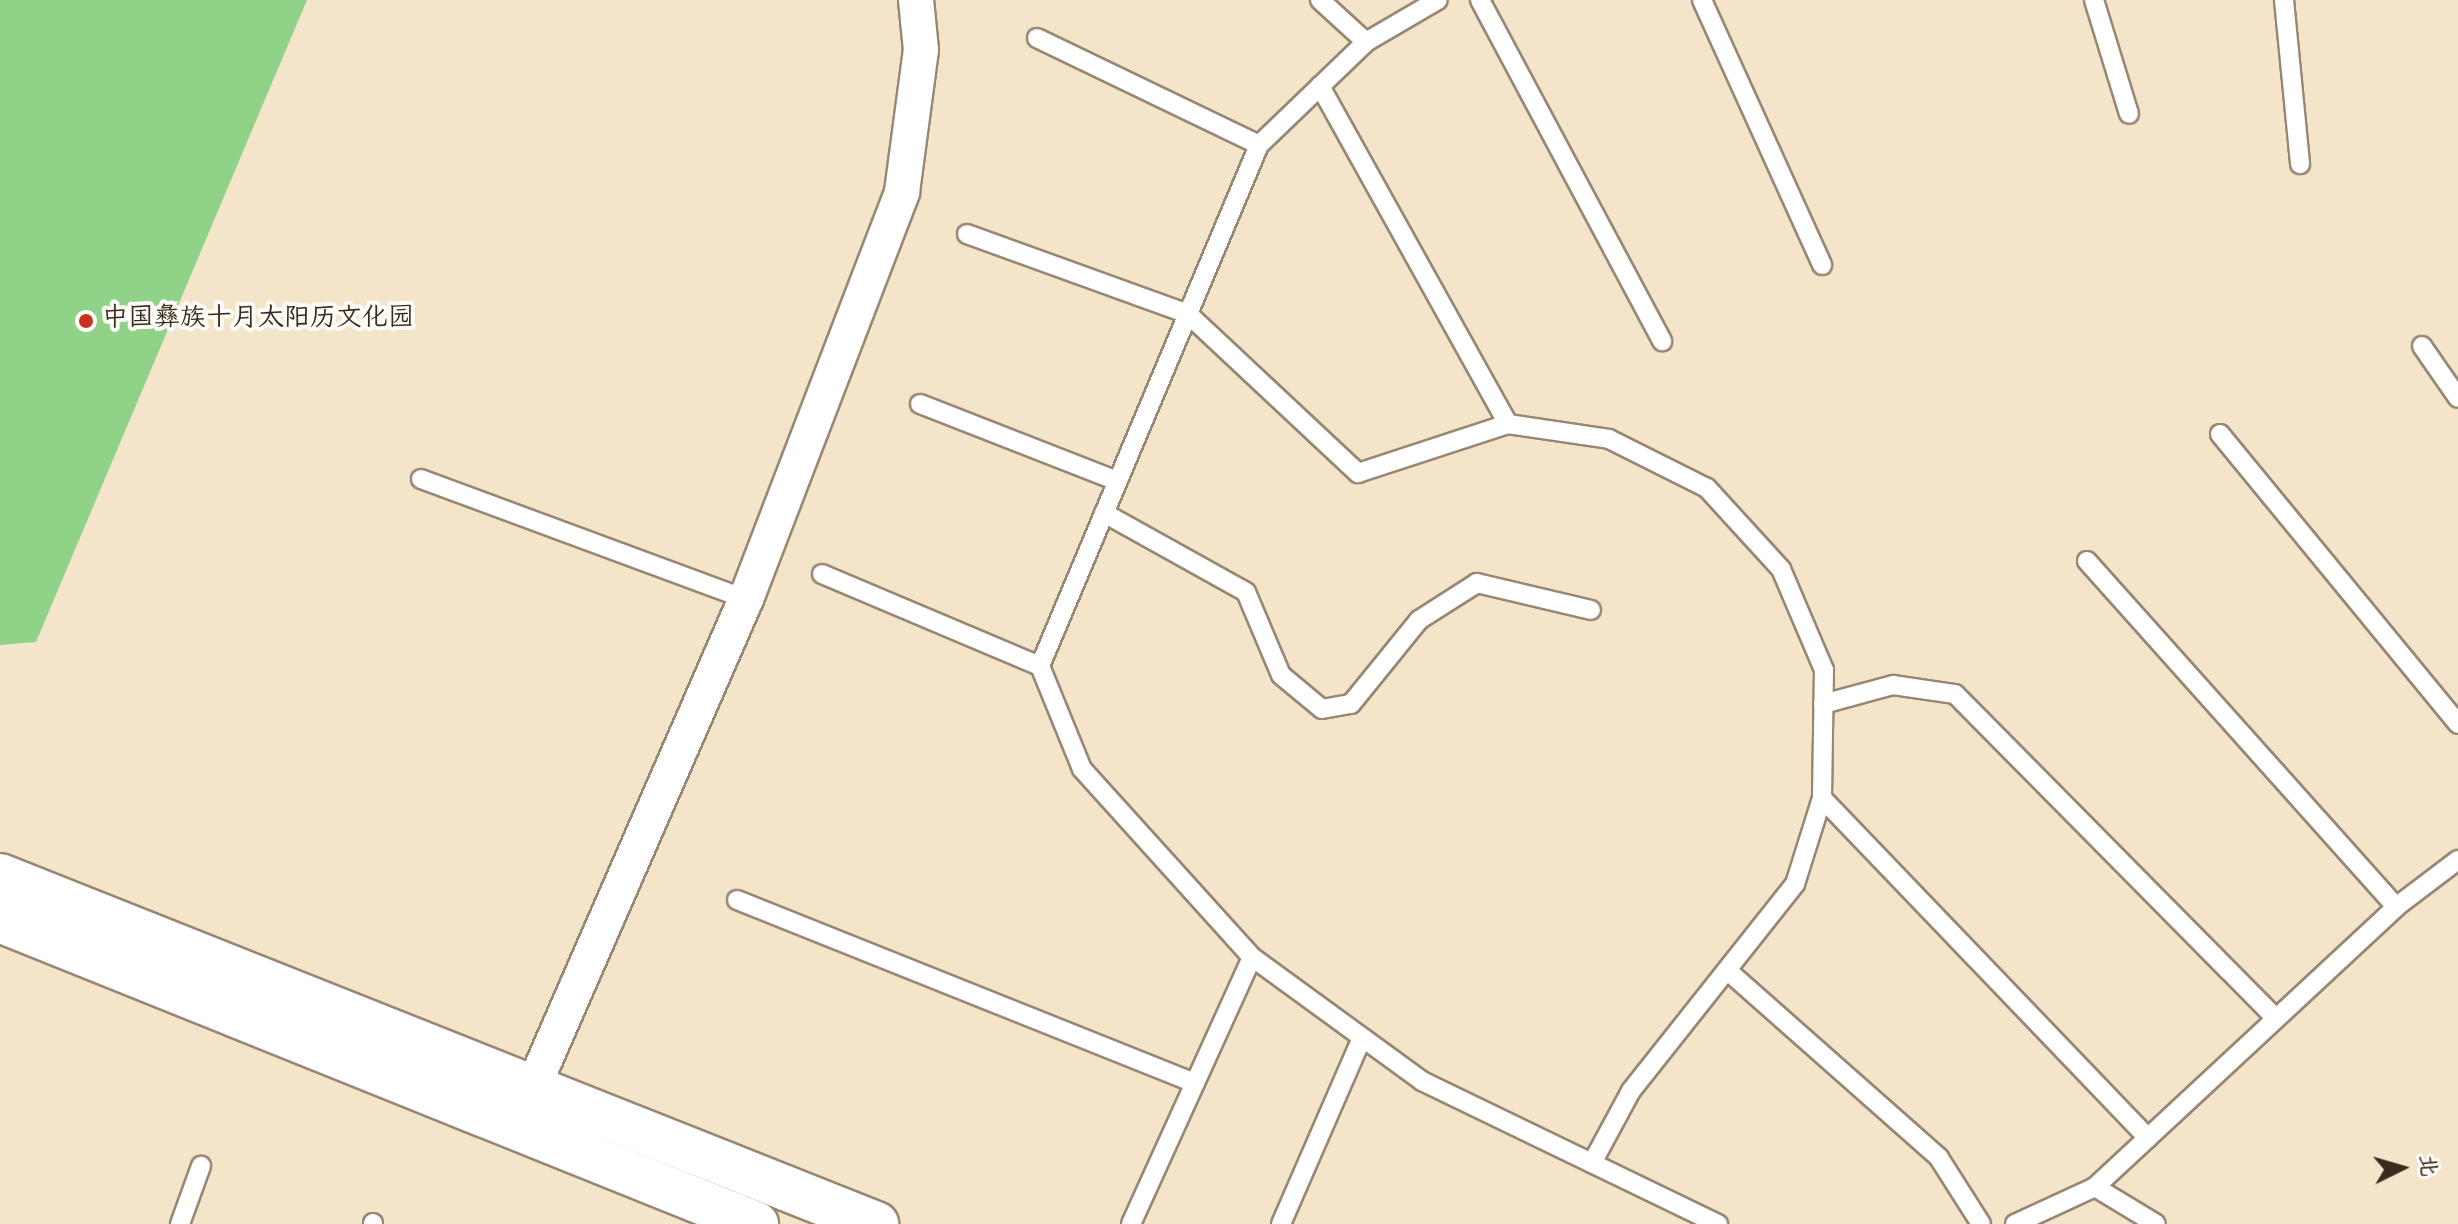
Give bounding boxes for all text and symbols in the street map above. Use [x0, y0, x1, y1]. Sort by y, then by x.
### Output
place label: 中国彝族十月太阳历文化园 [102, 305, 414, 337]
marker: 中国彝族十月太阳历文化园 [77, 312, 95, 330]
north arrow [2362, 1128, 2442, 1208]
text: 北 [2412, 1154, 2440, 1178]

